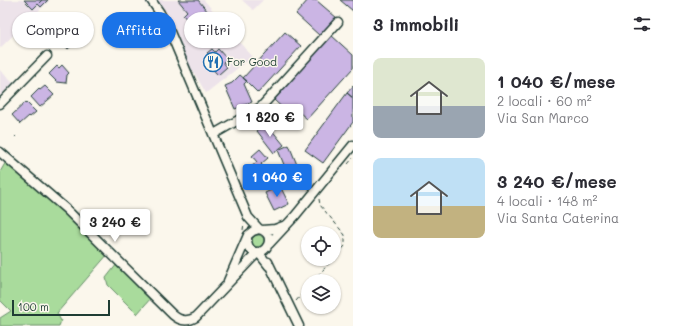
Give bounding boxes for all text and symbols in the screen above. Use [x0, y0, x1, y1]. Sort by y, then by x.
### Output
chip: Compra [12, 12, 94, 48]
chip: Affitta [102, 12, 176, 48]
chip: Filtri [184, 12, 245, 48]
text: 3 immobili [373, 13, 459, 35]
icon: filters [631, 13, 653, 35]
restaurant icon: For Good [202, 51, 224, 73]
place label: For Good [227, 54, 277, 69]
text: 1 040 €/mese [497, 70, 615, 92]
icon: home [405, 74, 453, 122]
text: 2 locali · 60 m² [497, 92, 592, 109]
pin: 1 820 € [233, 104, 307, 138]
text: 1 820 € [245, 108, 295, 125]
text: Via San Marco [497, 109, 589, 126]
pin: 1 040 € [240, 164, 314, 198]
text: 1 040 € [252, 168, 302, 185]
text: 3 240 €/mese [497, 170, 617, 192]
icon: home [405, 174, 453, 222]
text: 4 locali · 148 m² [497, 192, 597, 209]
pin: 3 240 € [78, 209, 152, 243]
text: Via Santa Caterina [497, 209, 619, 226]
text: 3 240 € [89, 213, 141, 230]
map controls [301, 226, 341, 314]
button: locate [301, 226, 341, 266]
button: layers [301, 274, 341, 314]
scale bar [12, 298, 110, 317]
text: 100 m [18, 299, 49, 314]

